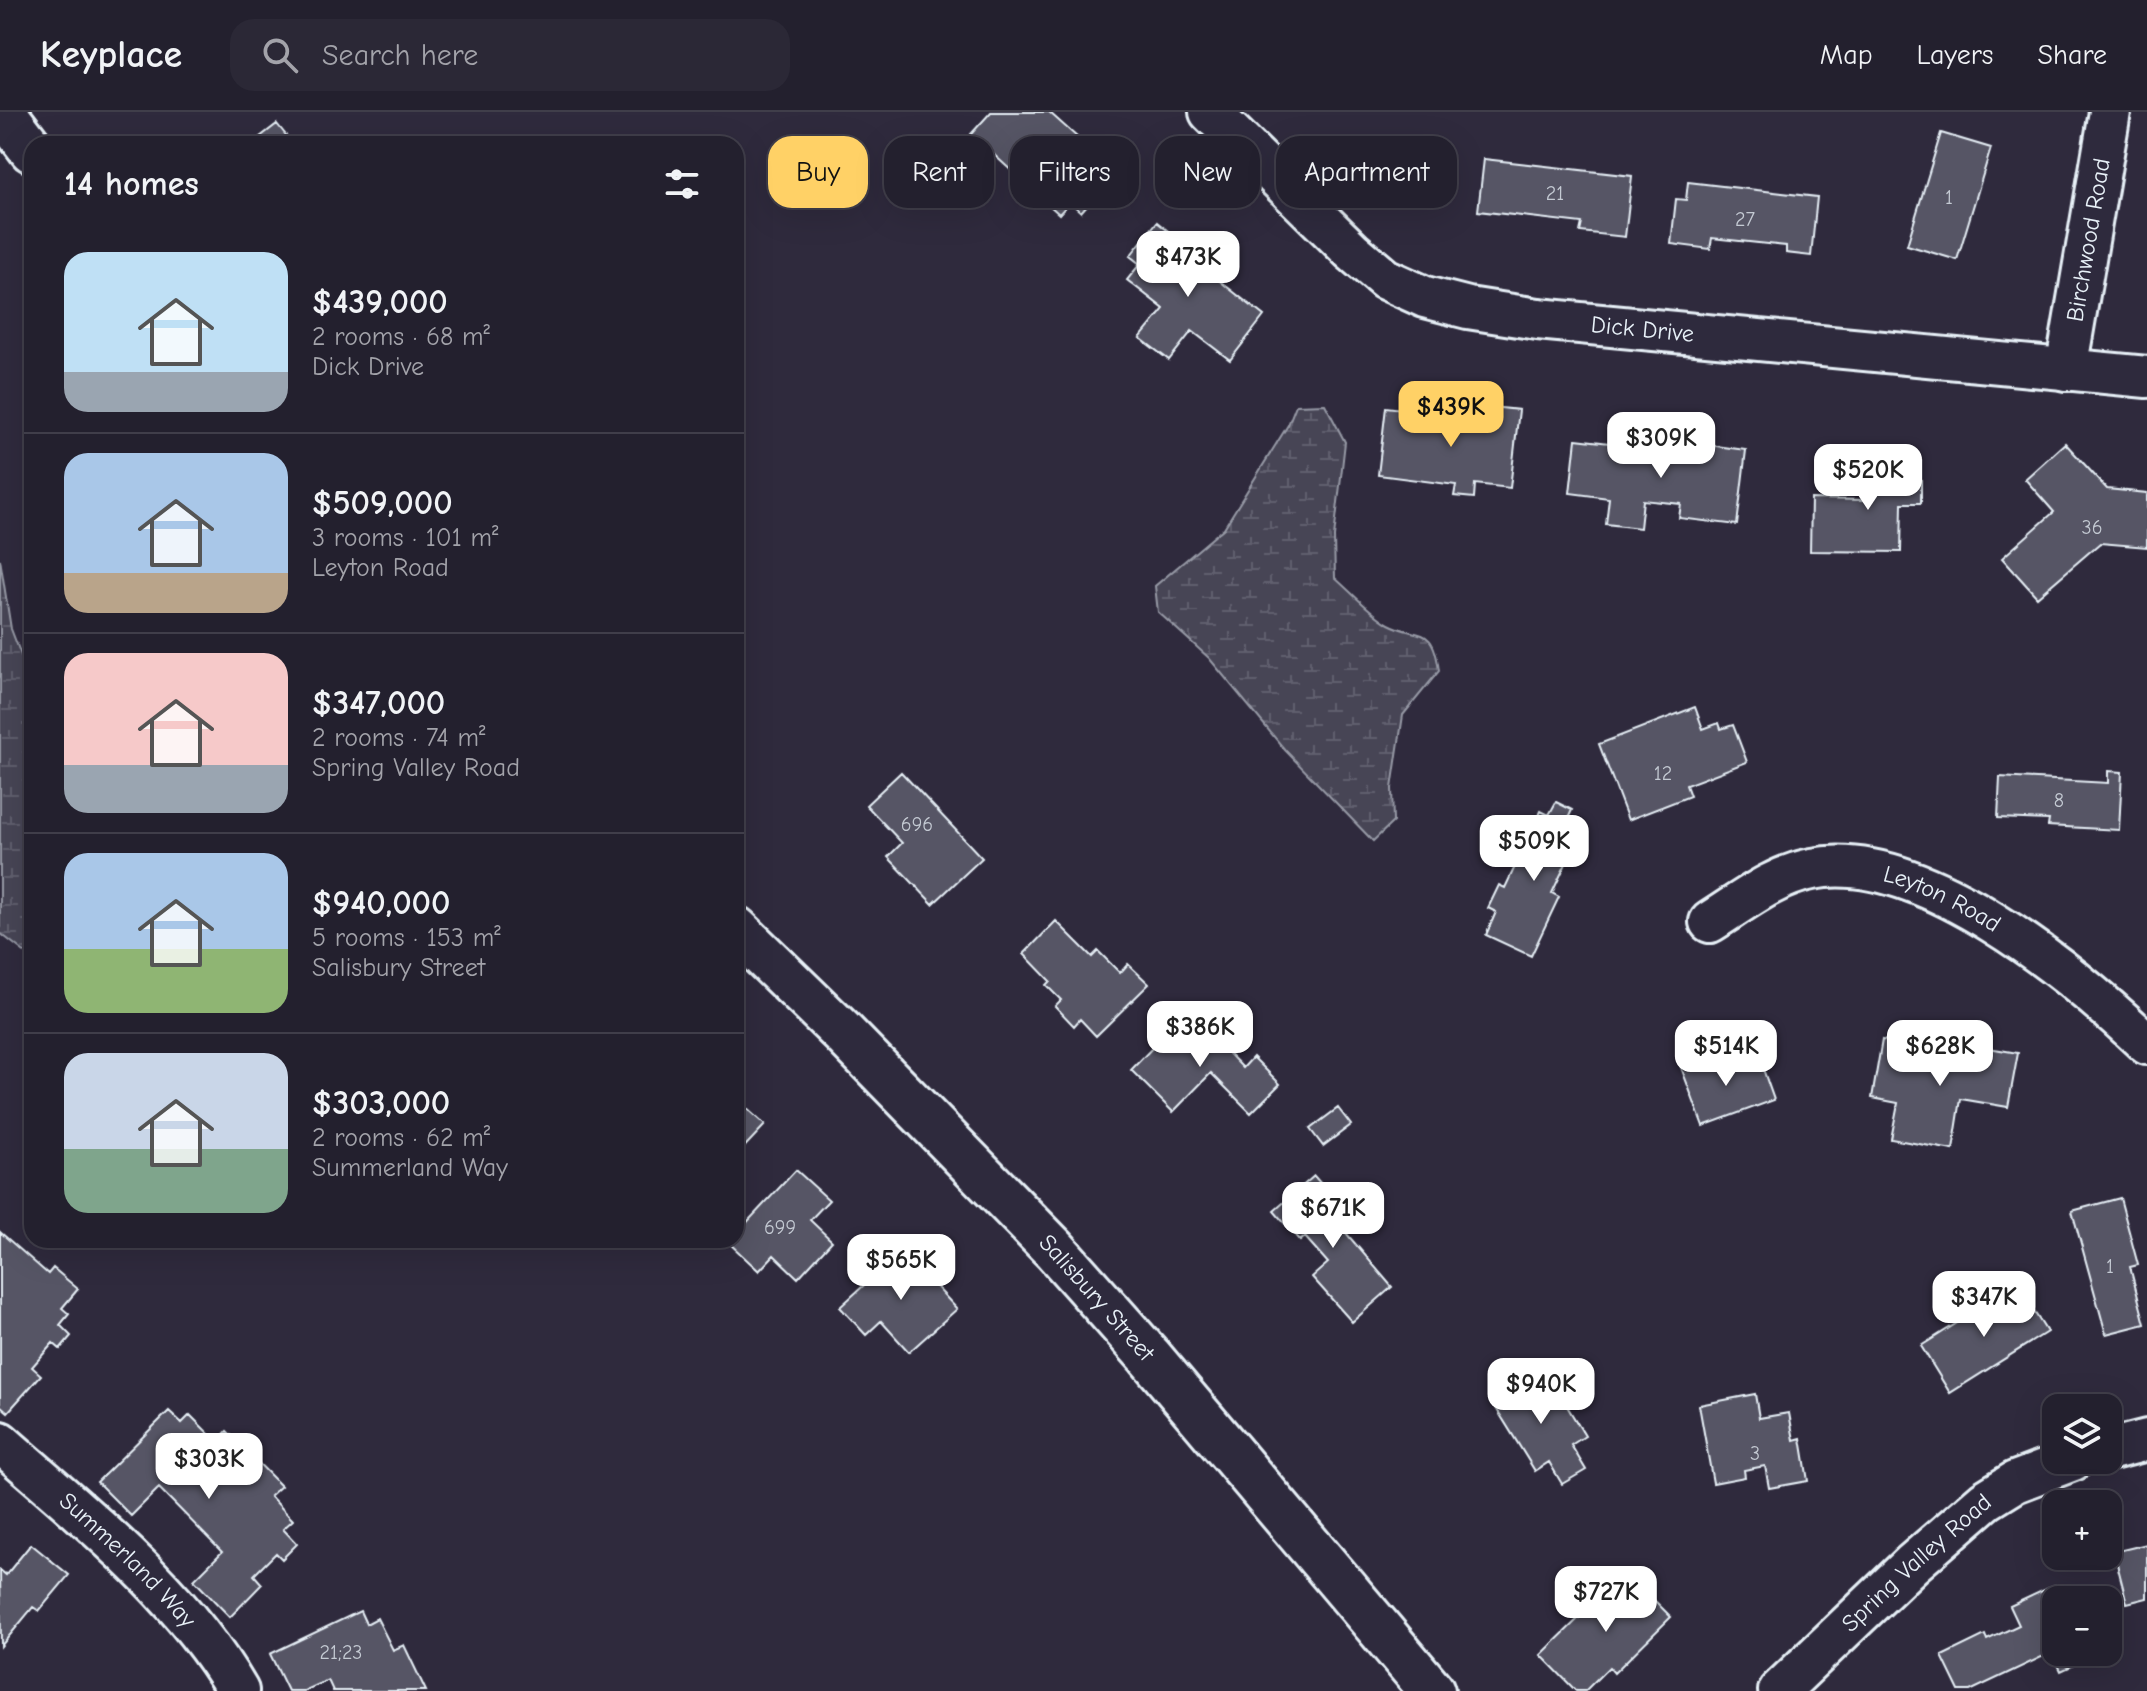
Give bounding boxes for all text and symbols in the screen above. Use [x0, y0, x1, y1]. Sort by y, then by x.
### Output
search box [230, 19, 790, 91]
text: Keyplace [40, 33, 182, 77]
icon: search [258, 33, 302, 77]
text: Search here [322, 38, 478, 73]
text: Map [1820, 39, 1873, 71]
text: Layers [1917, 39, 1993, 71]
text: Share [2037, 39, 2107, 71]
chip: Buy [768, 136, 868, 208]
chip: Rent [884, 136, 994, 208]
chip: Filters [1010, 136, 1139, 208]
chip: New [1155, 136, 1260, 208]
chip: Apartment [1276, 136, 1457, 208]
street label: Birchwood Road [2060, 156, 2116, 324]
icon: filters [660, 162, 704, 206]
text: 14 homes [64, 164, 199, 204]
house number: 21 [1546, 182, 1564, 205]
house number: 1 [1945, 186, 1953, 209]
house number: 27 [1735, 208, 1755, 231]
pin: $473K [1132, 231, 1244, 299]
text: $473K [1154, 242, 1222, 272]
text: $439,000 [312, 282, 448, 322]
icon: home [128, 284, 224, 380]
street label: Dick Drive [1590, 310, 1695, 348]
text: 2 rooms · 68 m² [312, 322, 490, 352]
text: Dick Drive [312, 352, 424, 382]
pin: $439K [1395, 381, 1507, 449]
text: $439K [1417, 392, 1485, 422]
pin: $309K [1605, 412, 1717, 480]
text: $309K [1625, 423, 1697, 453]
pin: $520K [1812, 444, 1924, 512]
text: $520K [1832, 455, 1904, 485]
text: $509,000 [312, 483, 453, 523]
icon: home [128, 485, 224, 581]
house number: 36 [2082, 516, 2102, 539]
text: 3 rooms · 101 m² [312, 523, 499, 553]
text: Leyton Road [312, 553, 449, 583]
text: $347,000 [312, 683, 445, 723]
icon: home [128, 685, 224, 781]
text: 2 rooms · 74 m² [312, 723, 485, 753]
text: Spring Valley Road [312, 753, 520, 783]
house number: 12 [1654, 762, 1672, 785]
house number: 8 [2054, 789, 2064, 812]
house number: 696 [901, 813, 933, 836]
pin: $509K [1478, 815, 1590, 883]
text: $509K [1498, 826, 1570, 856]
street label: Leyton Road [1881, 859, 2006, 938]
text: $940,000 [312, 883, 450, 923]
icon: home [128, 885, 224, 981]
text: 5 rooms · 153 m² [312, 923, 501, 953]
text: Salisbury Street [312, 953, 485, 983]
pin: $386K [1144, 1001, 1256, 1069]
text: $386K [1165, 1012, 1235, 1042]
pin: $514K [1670, 1020, 1782, 1088]
pin: $628K [1884, 1020, 1996, 1088]
text: $514K [1693, 1031, 1759, 1061]
text: $628K [1905, 1031, 1975, 1061]
text: $303,000 [312, 1083, 450, 1123]
icon: home [128, 1085, 224, 1181]
text: 2 rooms · 62 m² [312, 1123, 490, 1153]
text: Summerland Way [312, 1153, 508, 1183]
pin: $671K [1277, 1182, 1389, 1250]
text: $671K [1300, 1193, 1366, 1223]
house number: 699 [764, 1216, 796, 1239]
street label: Salisbury Street [1033, 1228, 1161, 1367]
pin: $565K [845, 1234, 957, 1302]
text: $565K [865, 1245, 937, 1275]
house number: 1 [2106, 1255, 2114, 1278]
pin: $347K [1928, 1271, 2040, 1339]
text: $347K [1950, 1282, 2018, 1312]
pin: $940K [1485, 1358, 1597, 1426]
text: $940K [1506, 1369, 1576, 1399]
map controls [2042, 1394, 2122, 1666]
button: layers [2042, 1394, 2122, 1474]
pin: $303K [153, 1433, 265, 1501]
house number: 3 [1750, 1442, 1760, 1465]
text: $303K [174, 1444, 244, 1474]
street label: Summerland Way [54, 1486, 202, 1633]
street label: Spring Valley Road [1836, 1488, 1997, 1638]
button: + [2042, 1490, 2122, 1570]
pin: $727K [1550, 1566, 1662, 1634]
text: $727K [1573, 1577, 1639, 1607]
button: − [2042, 1586, 2122, 1666]
house number: 21;23 [320, 1641, 362, 1664]

